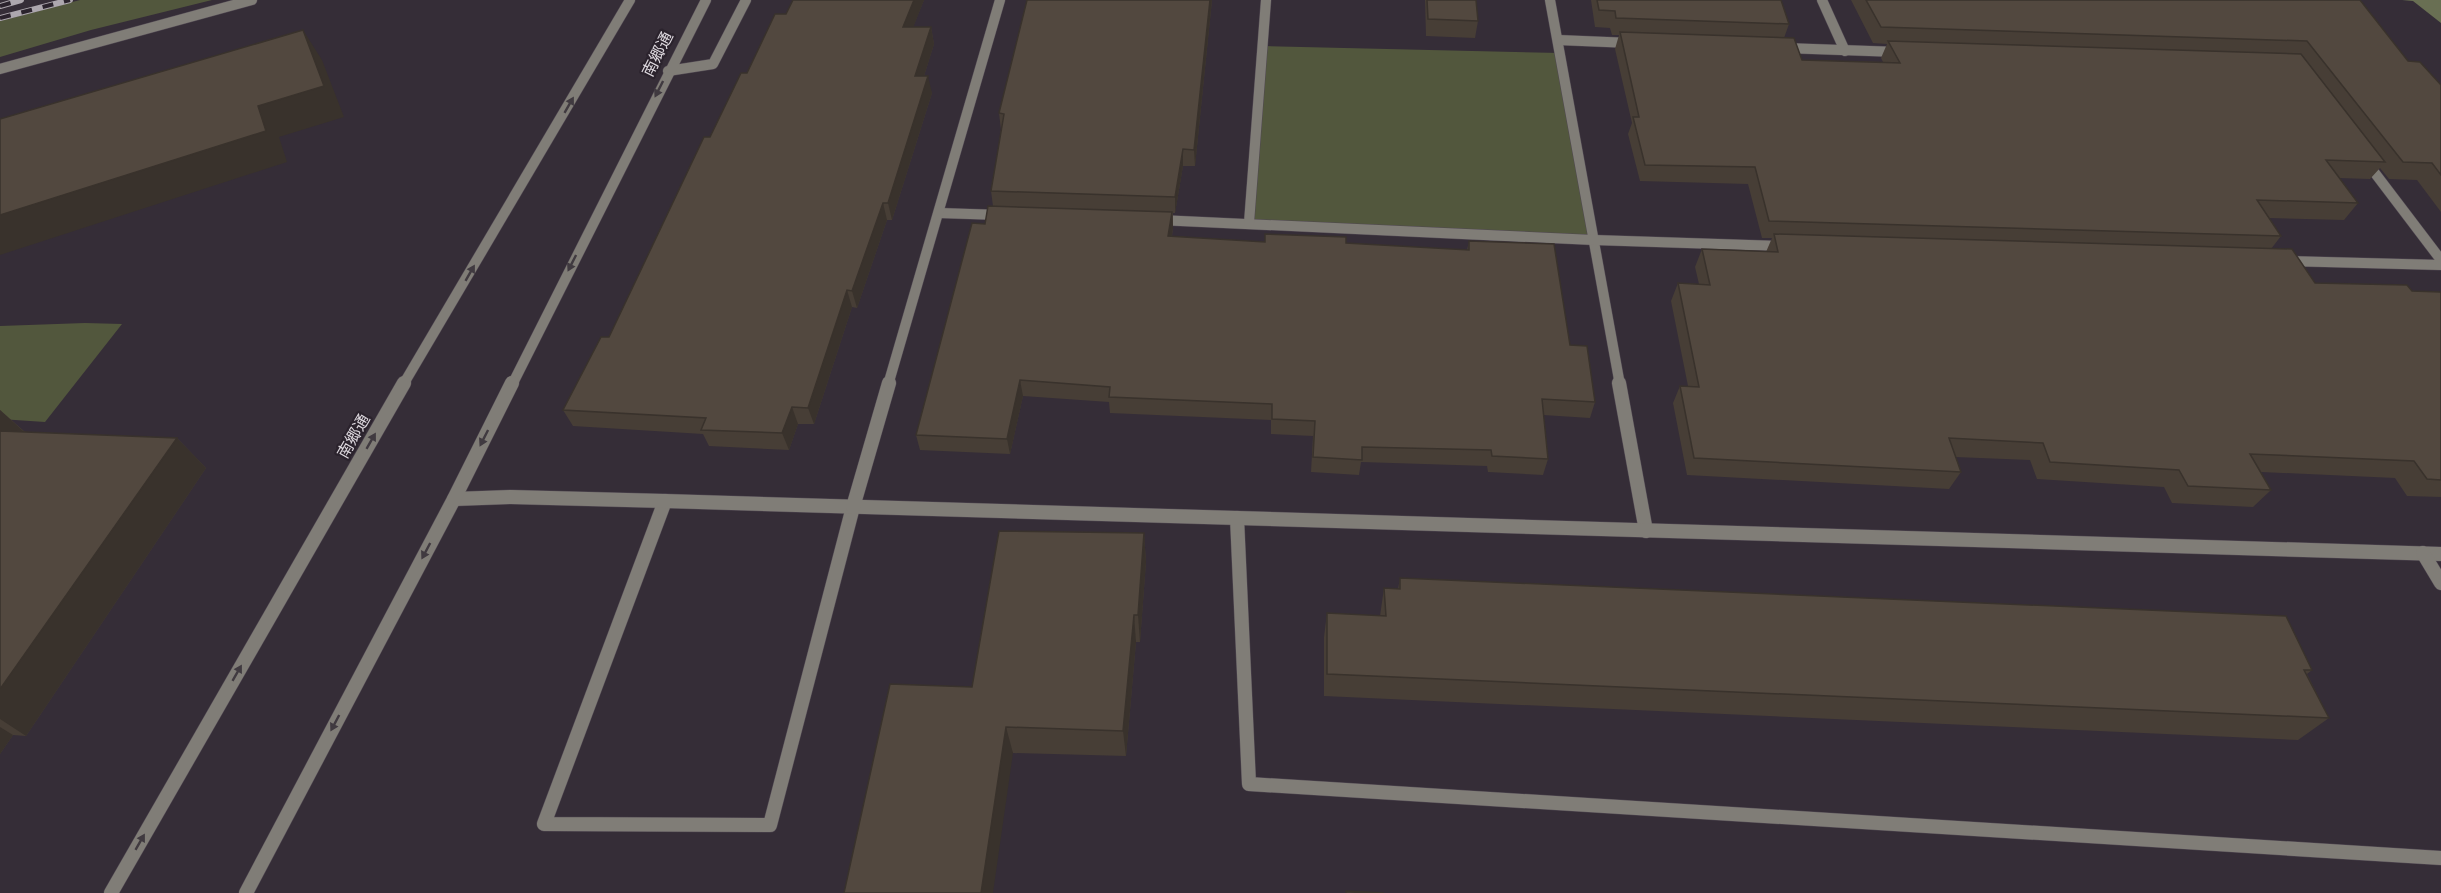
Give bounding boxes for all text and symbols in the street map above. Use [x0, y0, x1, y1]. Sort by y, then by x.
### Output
street label: 南郷通 [638, 29, 677, 80]
one-way arrow [655, 81, 664, 98]
one-way arrow [563, 97, 574, 113]
one-way arrow [567, 255, 576, 272]
one-way arrow [465, 264, 475, 281]
street label: 南郷通 [333, 411, 374, 462]
one-way arrow [480, 429, 489, 446]
one-way arrow [366, 432, 376, 449]
one-way arrow [421, 542, 431, 559]
one-way arrow [232, 664, 242, 681]
one-way arrow [331, 714, 341, 732]
one-way arrow [135, 833, 145, 850]

